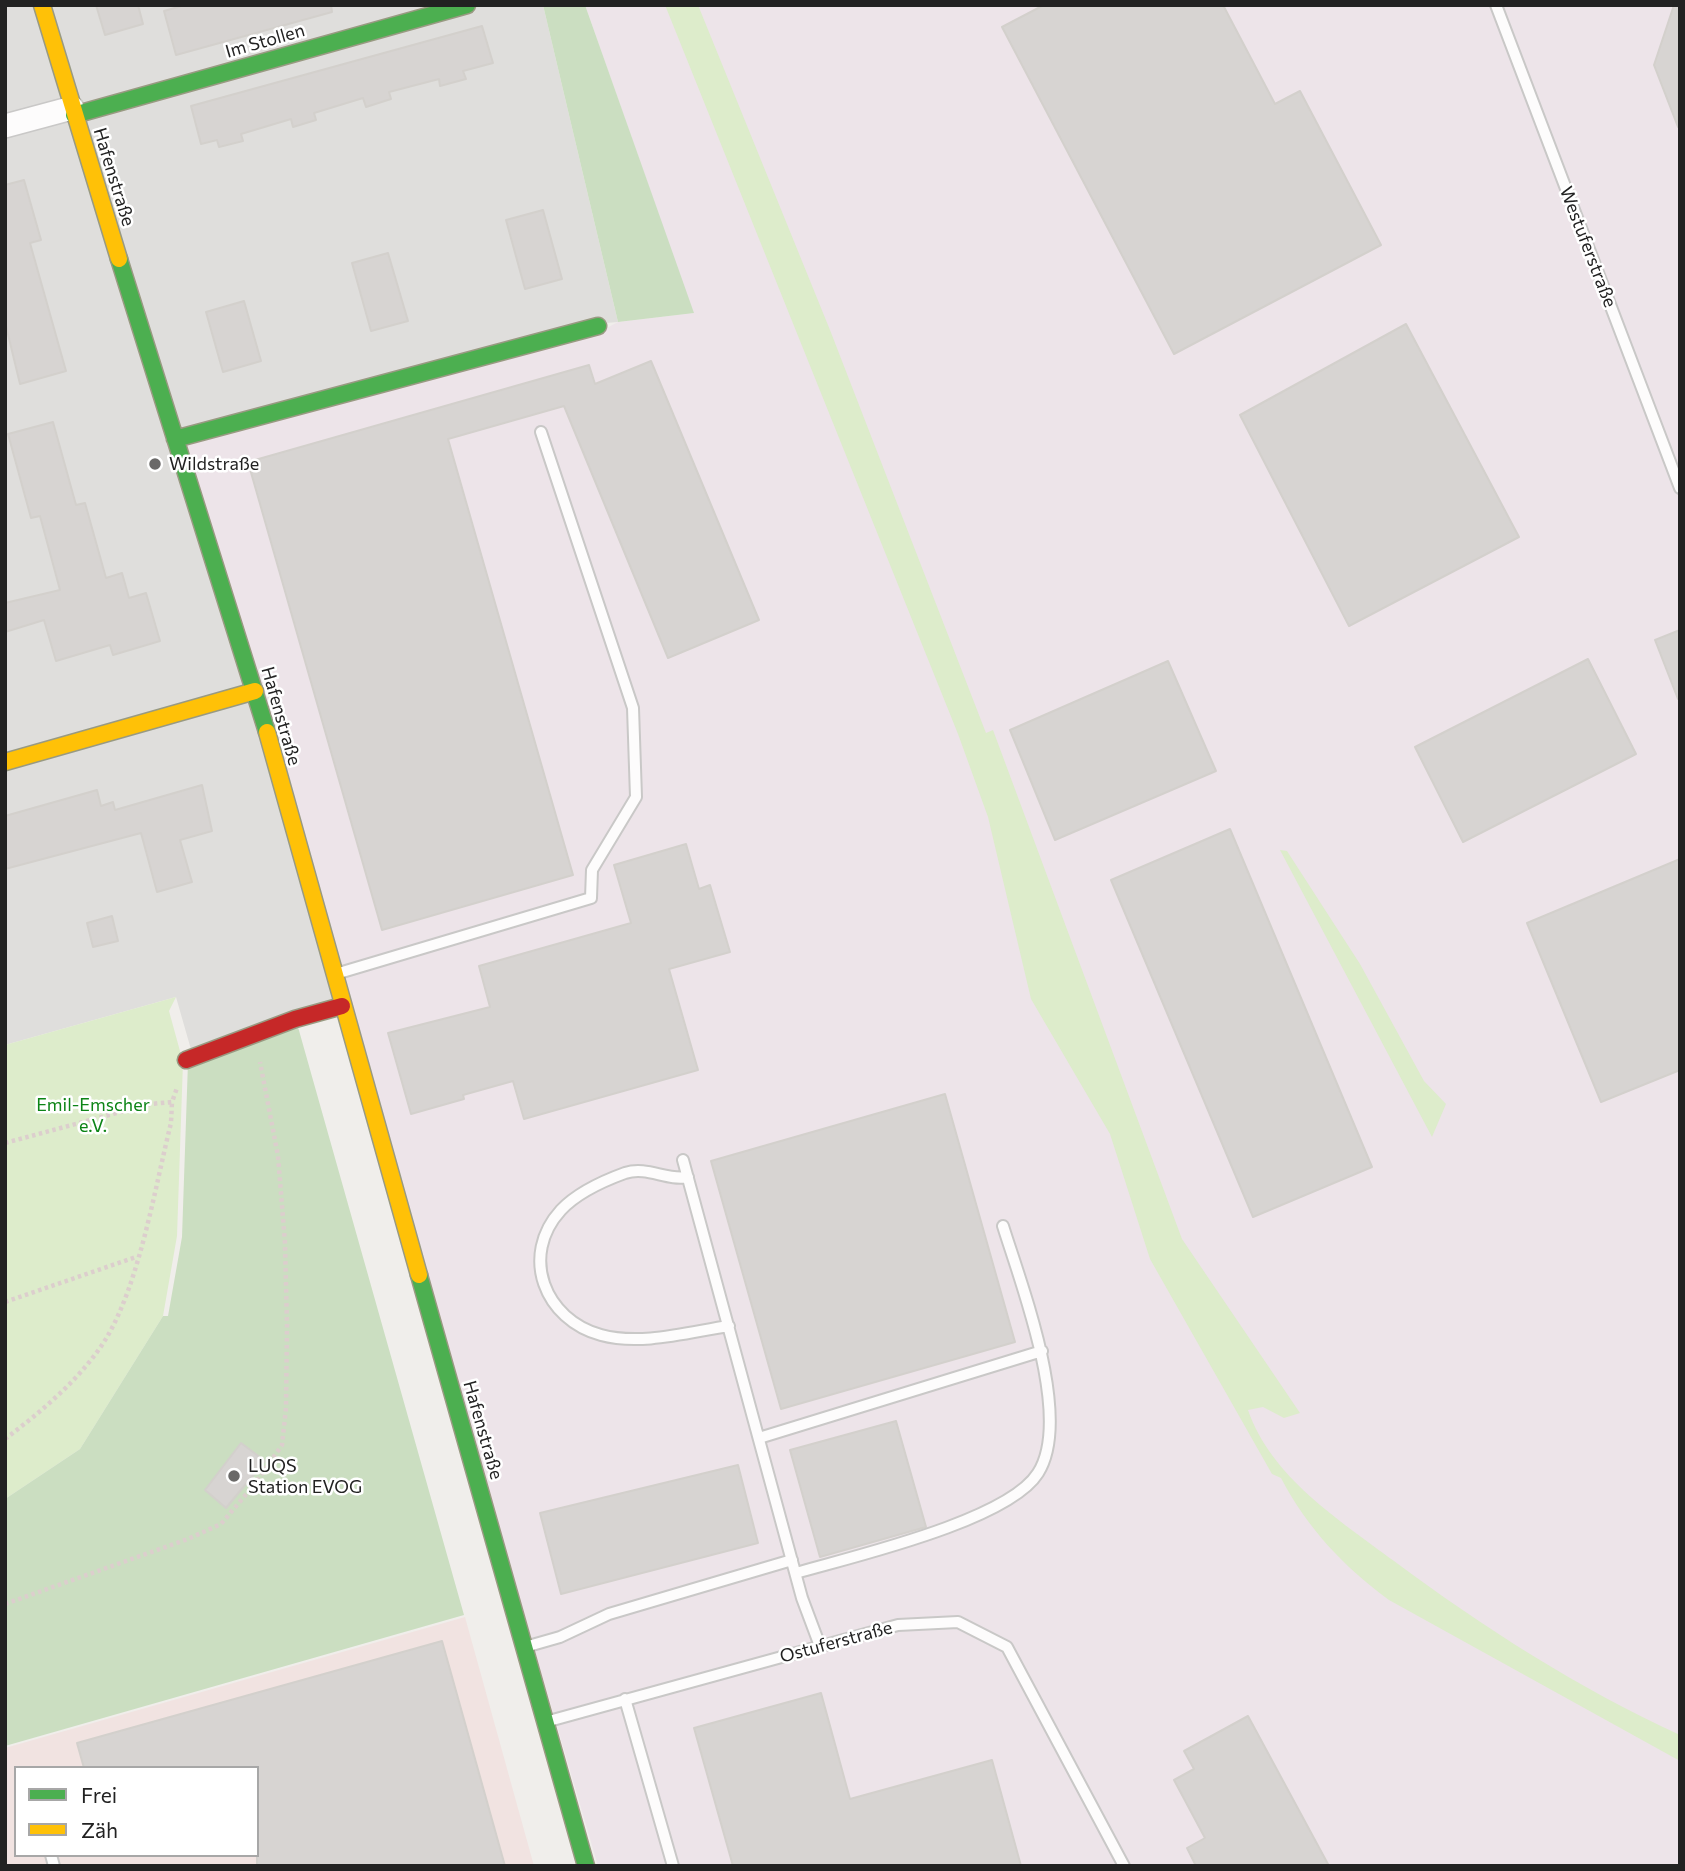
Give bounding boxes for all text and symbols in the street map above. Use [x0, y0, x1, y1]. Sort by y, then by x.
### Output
street label: Im Stollen [223, 19, 307, 63]
street label: Hafenstraße [89, 125, 139, 229]
street label: Westuferstraße [1555, 184, 1621, 310]
place label: Wildstraße [169, 453, 259, 475]
marker: Wildstraße [147, 456, 163, 472]
street label: Hafenstraße [257, 664, 305, 768]
park label: Emil-Emscher e.V. [36, 1094, 150, 1136]
street label: Hafenstraße [459, 1378, 507, 1482]
place label: LUQS Station EVOG [248, 1455, 362, 1498]
marker: LUQS Station EVOG [226, 1468, 242, 1484]
street label: Ostuferstraße [777, 1617, 895, 1667]
legend [14, 1766, 259, 1857]
text: Frei [81, 1782, 117, 1807]
text: Zäh [81, 1817, 118, 1842]

